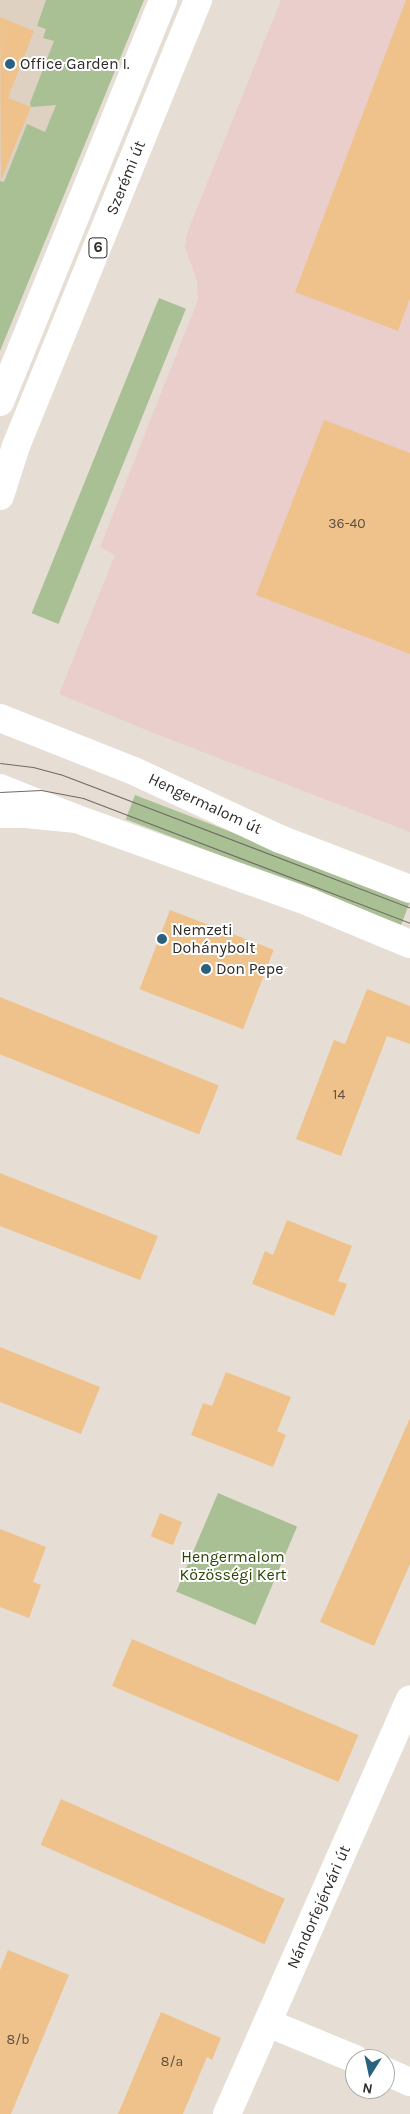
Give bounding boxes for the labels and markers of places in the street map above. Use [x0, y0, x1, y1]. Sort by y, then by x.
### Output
place label: Office Garden I. [20, 54, 130, 74]
marker: Office Garden I. [4, 58, 16, 70]
place label: Nemzeti Dohánybolt [172, 920, 256, 958]
marker: Nemzeti Dohánybolt [156, 933, 168, 945]
place label: Don Pepe [216, 959, 283, 979]
marker: Don Pepe [200, 963, 212, 975]

